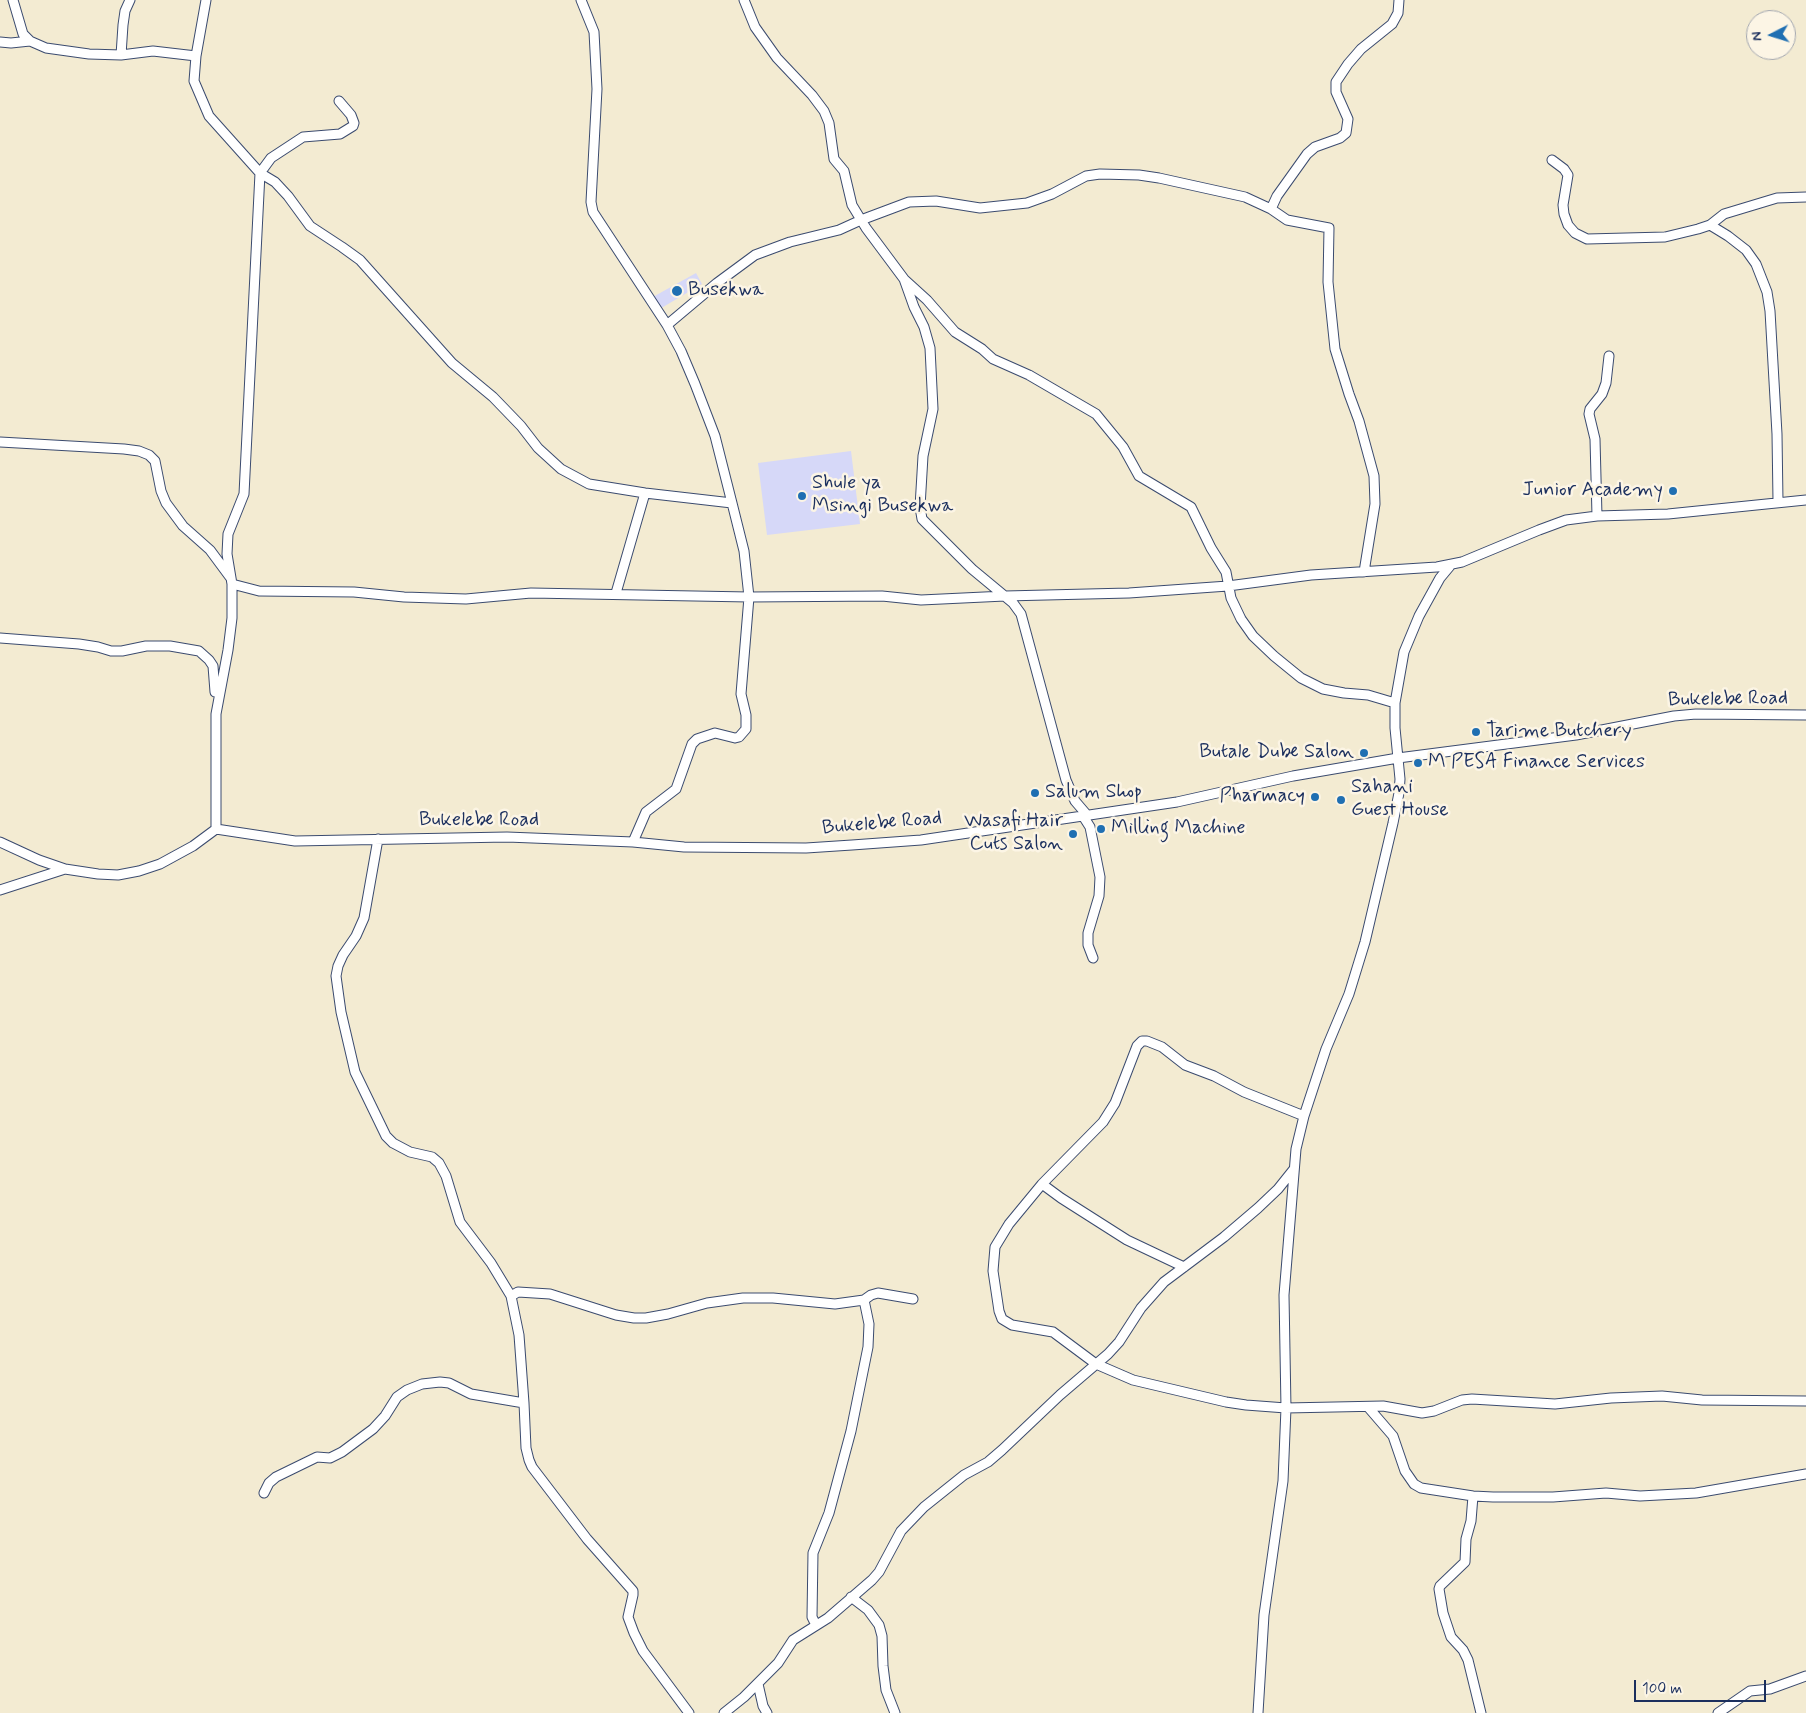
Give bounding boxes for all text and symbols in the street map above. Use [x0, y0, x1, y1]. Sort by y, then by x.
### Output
north arrow [1746, 10, 1796, 60]
text: N [1748, 31, 1766, 42]
place label: Busekwa [688, 279, 764, 303]
marker: Busekwa [670, 284, 684, 298]
place label: Shule ya Msingi Busekwa [812, 472, 953, 519]
place label: Junior Academy [1522, 479, 1663, 503]
marker: Junior Academy [1667, 485, 1679, 497]
marker: Shule ya Msingi Busekwa [796, 490, 808, 502]
street label: Bukelebe Road [1668, 687, 1788, 713]
place label: Tarime Butchery [1486, 720, 1632, 744]
marker: Tarime Butchery [1470, 726, 1482, 738]
place label: Butale Dube Salon [1199, 741, 1354, 765]
marker: Butale Dube Salon [1358, 747, 1370, 759]
place label: M PESA Finance Services [1428, 751, 1645, 775]
marker: M PESA Finance Services [1412, 757, 1424, 769]
place label: Sahani Guest House [1351, 776, 1449, 823]
place label: Salum Shop [1045, 781, 1142, 805]
place label: Pharmacy [1219, 785, 1305, 809]
marker: Salum Shop [1029, 787, 1041, 799]
marker: Pharmacy [1309, 791, 1321, 803]
marker: Sahani Guest House [1335, 794, 1347, 806]
street label: Bukelebe Road [821, 807, 943, 841]
street label: Bukelebe Road [419, 809, 539, 833]
place label: Wasafi Hair Cuts Salon [964, 810, 1063, 857]
place label: Milling Machine [1111, 817, 1246, 841]
marker: Milling Machine [1095, 823, 1107, 835]
marker: Wasafi Hair Cuts Salon [1067, 828, 1079, 840]
scale bar [1636, 1670, 1768, 1702]
text: 100 m [1642, 1679, 1682, 1699]

